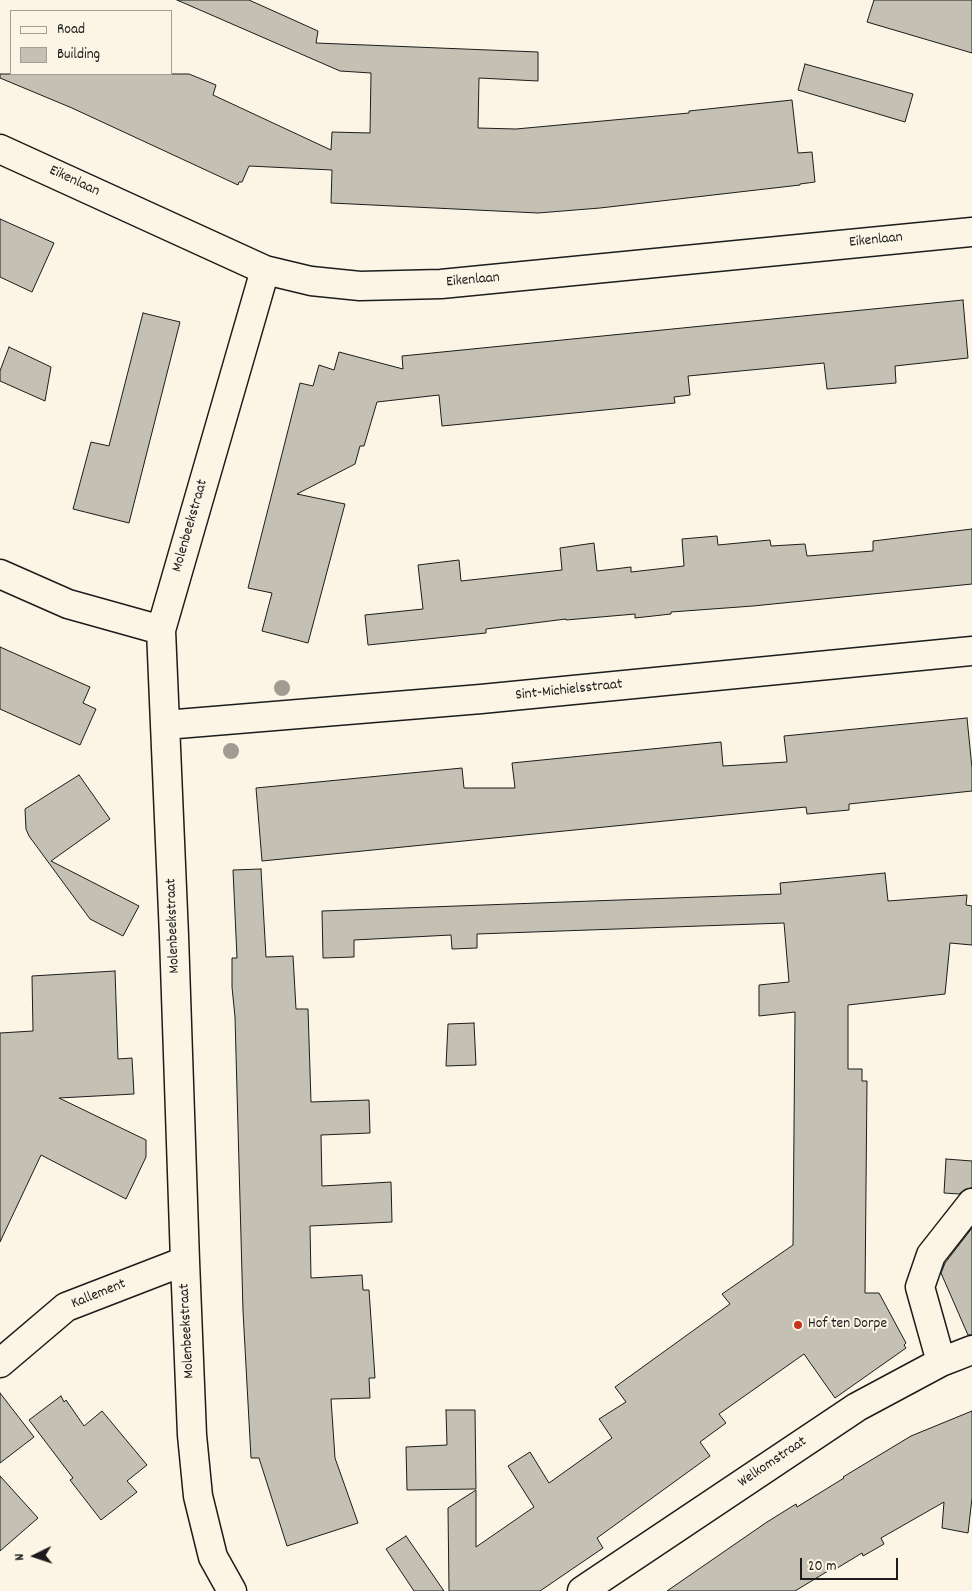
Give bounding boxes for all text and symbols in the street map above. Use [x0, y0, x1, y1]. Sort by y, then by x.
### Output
legend [10, 10, 172, 75]
text: Road [57, 19, 85, 41]
text: Building [57, 44, 100, 66]
street label: Eikenlaan [46, 162, 102, 202]
street label: Eikenlaan [848, 229, 904, 253]
street label: Eikenlaan [445, 270, 501, 292]
street label: Molenbeekstraat [169, 478, 213, 574]
street label: Sint-Michielsstraat [515, 676, 623, 706]
street label: Molenbeekstraat [163, 878, 185, 974]
street label: Kallement [69, 1276, 129, 1314]
street label: Molenbeekstraat [177, 1283, 199, 1379]
place label: Hof ten Dorpe [808, 1316, 887, 1334]
marker: Hof ten Dorpe [792, 1319, 804, 1331]
street label: Welkomstraat [735, 1433, 811, 1493]
north arrow [10, 1531, 60, 1581]
scale bar [802, 1548, 900, 1580]
text: N [10, 1553, 30, 1561]
text: 20 m [808, 1556, 836, 1578]

